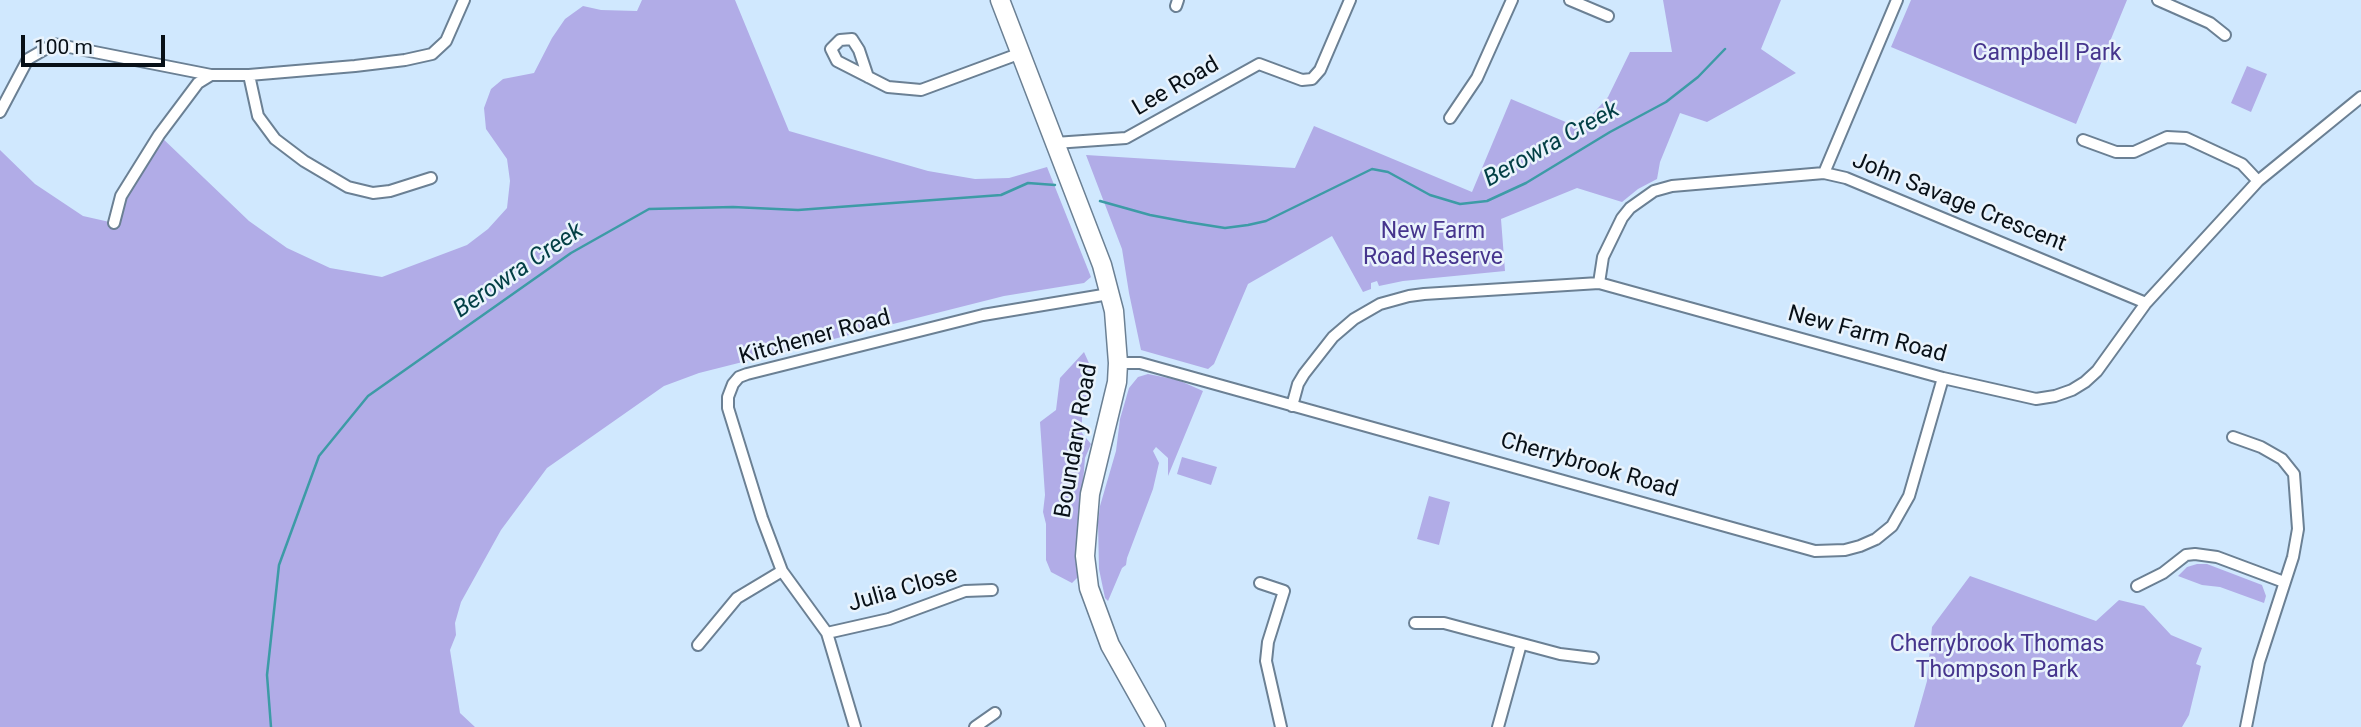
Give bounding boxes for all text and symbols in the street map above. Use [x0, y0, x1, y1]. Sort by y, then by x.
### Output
scale bar [24, 21, 168, 65]
text: 100 m [34, 35, 93, 59]
park label: Campbell Park [1973, 40, 2121, 68]
street label: Lee Road [1128, 51, 1224, 123]
water label: Berowra Creek [1479, 96, 1625, 194]
street label: John Savage Crescent [1848, 147, 2070, 259]
water label: Berowra Creek [449, 217, 589, 325]
park label: New Farm Road Reserve [1363, 218, 1503, 272]
street label: New Farm Road [1785, 301, 1949, 369]
street label: Kitchener Road [736, 305, 894, 371]
street label: Boundary Road [1050, 362, 1104, 520]
street label: Cherrybrook Road [1497, 427, 1681, 505]
street label: Julia Close [845, 561, 961, 619]
park label: Cherrybrook Thomas Thompson Park [1890, 631, 2104, 685]

